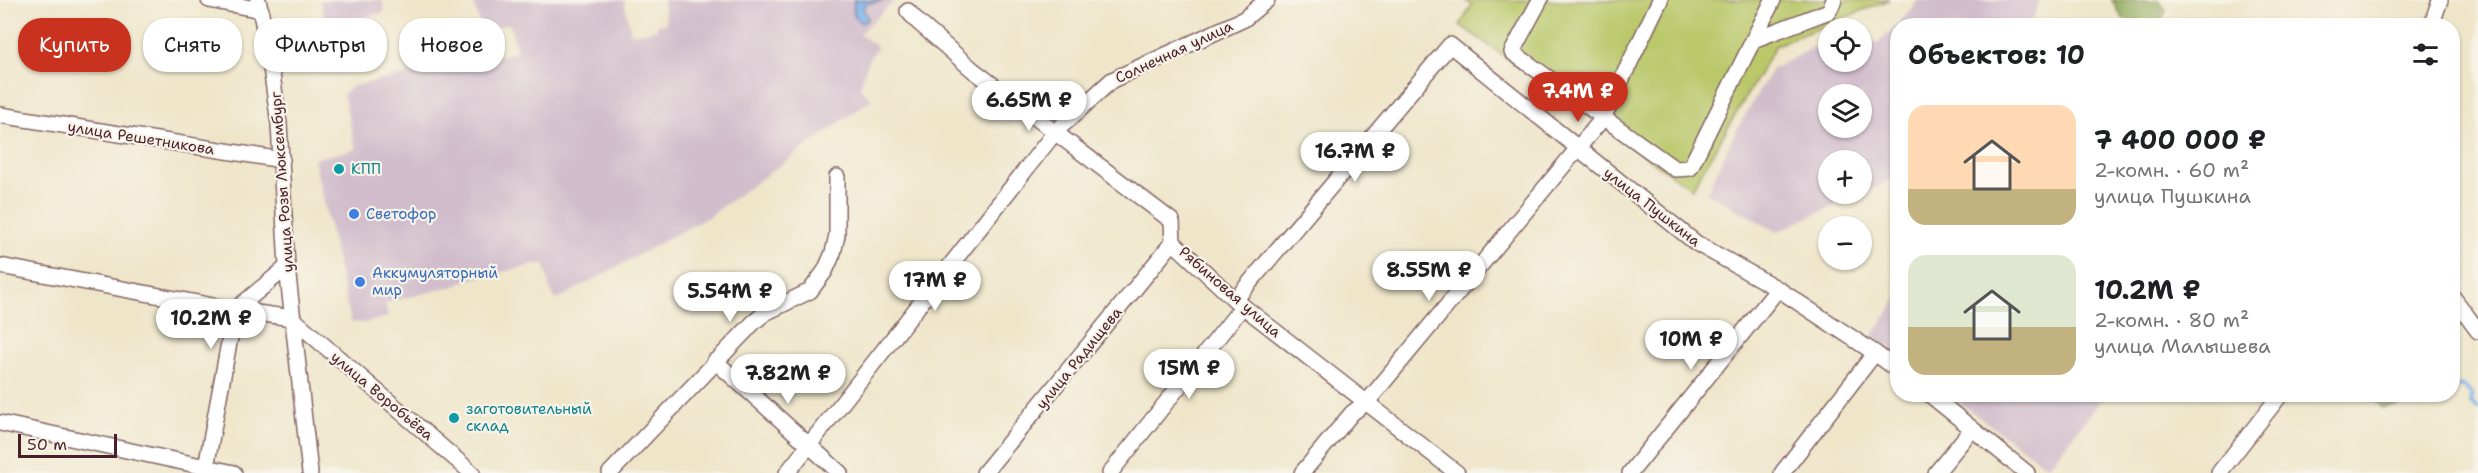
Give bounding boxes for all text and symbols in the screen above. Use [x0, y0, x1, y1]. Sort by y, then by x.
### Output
street label: Солнечная улица [1112, 16, 1237, 88]
chip: Купить [18, 18, 131, 72]
chip: Снять [143, 18, 242, 72]
chip: Фильтры [254, 18, 387, 72]
chip: Новое [399, 18, 505, 72]
map controls [1818, 18, 1872, 270]
button: locate [1818, 18, 1872, 72]
text: Объектов: 10 [1908, 37, 2085, 72]
icon: filters [2409, 38, 2442, 71]
pin: 7.4M ₽ [1529, 72, 1627, 123]
text: 7.4M ₽ [1542, 78, 1614, 104]
pin: 6.65M ₽ [974, 81, 1084, 132]
button: layers [1818, 84, 1872, 138]
text: 6.65M ₽ [986, 87, 1072, 113]
street label: улица Розы Люксембург [266, 91, 298, 273]
street label: улица Решетникова [66, 117, 216, 160]
text: 7 400 000 ₽ [2094, 122, 2266, 157]
icon: home [1956, 129, 2028, 201]
pin: 16.7M ₽ [1300, 132, 1410, 183]
text: 16.7M ₽ [1314, 138, 1396, 164]
button: + [1818, 150, 1872, 204]
text: 2-комн. · 60 m² [2094, 157, 2249, 183]
place label: КПП [351, 159, 381, 179]
marker: КПП [332, 162, 346, 176]
street label: улица Пушкина [1599, 163, 1705, 252]
text: улица Пушкина [2094, 183, 2251, 209]
place label: Светофор [366, 204, 437, 224]
marker: Светофор [347, 207, 361, 221]
button: − [1818, 216, 1872, 270]
street label: Рябиновая улица [1175, 242, 1286, 342]
pin: 8.55M ₽ [1374, 251, 1484, 302]
text: 8.55M ₽ [1386, 257, 1472, 283]
pin: 17M ₽ [893, 261, 977, 312]
place label: Аккумуляторный мир [372, 263, 498, 300]
text: 17M ₽ [903, 267, 967, 293]
pin: 5.54M ₽ [675, 272, 785, 323]
text: 10.2M ₽ [2094, 272, 2201, 307]
marker: Аккумуляторный мир [353, 275, 367, 289]
text: 5.54M ₽ [687, 278, 773, 304]
icon: home [1956, 279, 2028, 351]
pin: 10.2M ₽ [156, 299, 266, 350]
street label: улица Радищева [1032, 302, 1127, 413]
text: 10.2M ₽ [170, 305, 252, 331]
text: 2-комн. · 80 m² [2094, 307, 2249, 333]
pin: 10M ₽ [1649, 320, 1733, 371]
text: 10M ₽ [1659, 326, 1723, 352]
text: улица Малышева [2094, 333, 2271, 359]
street label: улица Воробьёва [326, 347, 438, 445]
pin: 15M ₽ [1147, 349, 1231, 400]
pin: 7.82M ₽ [733, 354, 843, 405]
text: 15M ₽ [1158, 355, 1220, 381]
text: 7.82M ₽ [745, 360, 831, 386]
place label: заготовительный склад [466, 399, 592, 436]
marker: заготовительный склад [447, 411, 461, 425]
scale bar [18, 431, 117, 458]
text: 50 m [27, 434, 67, 455]

